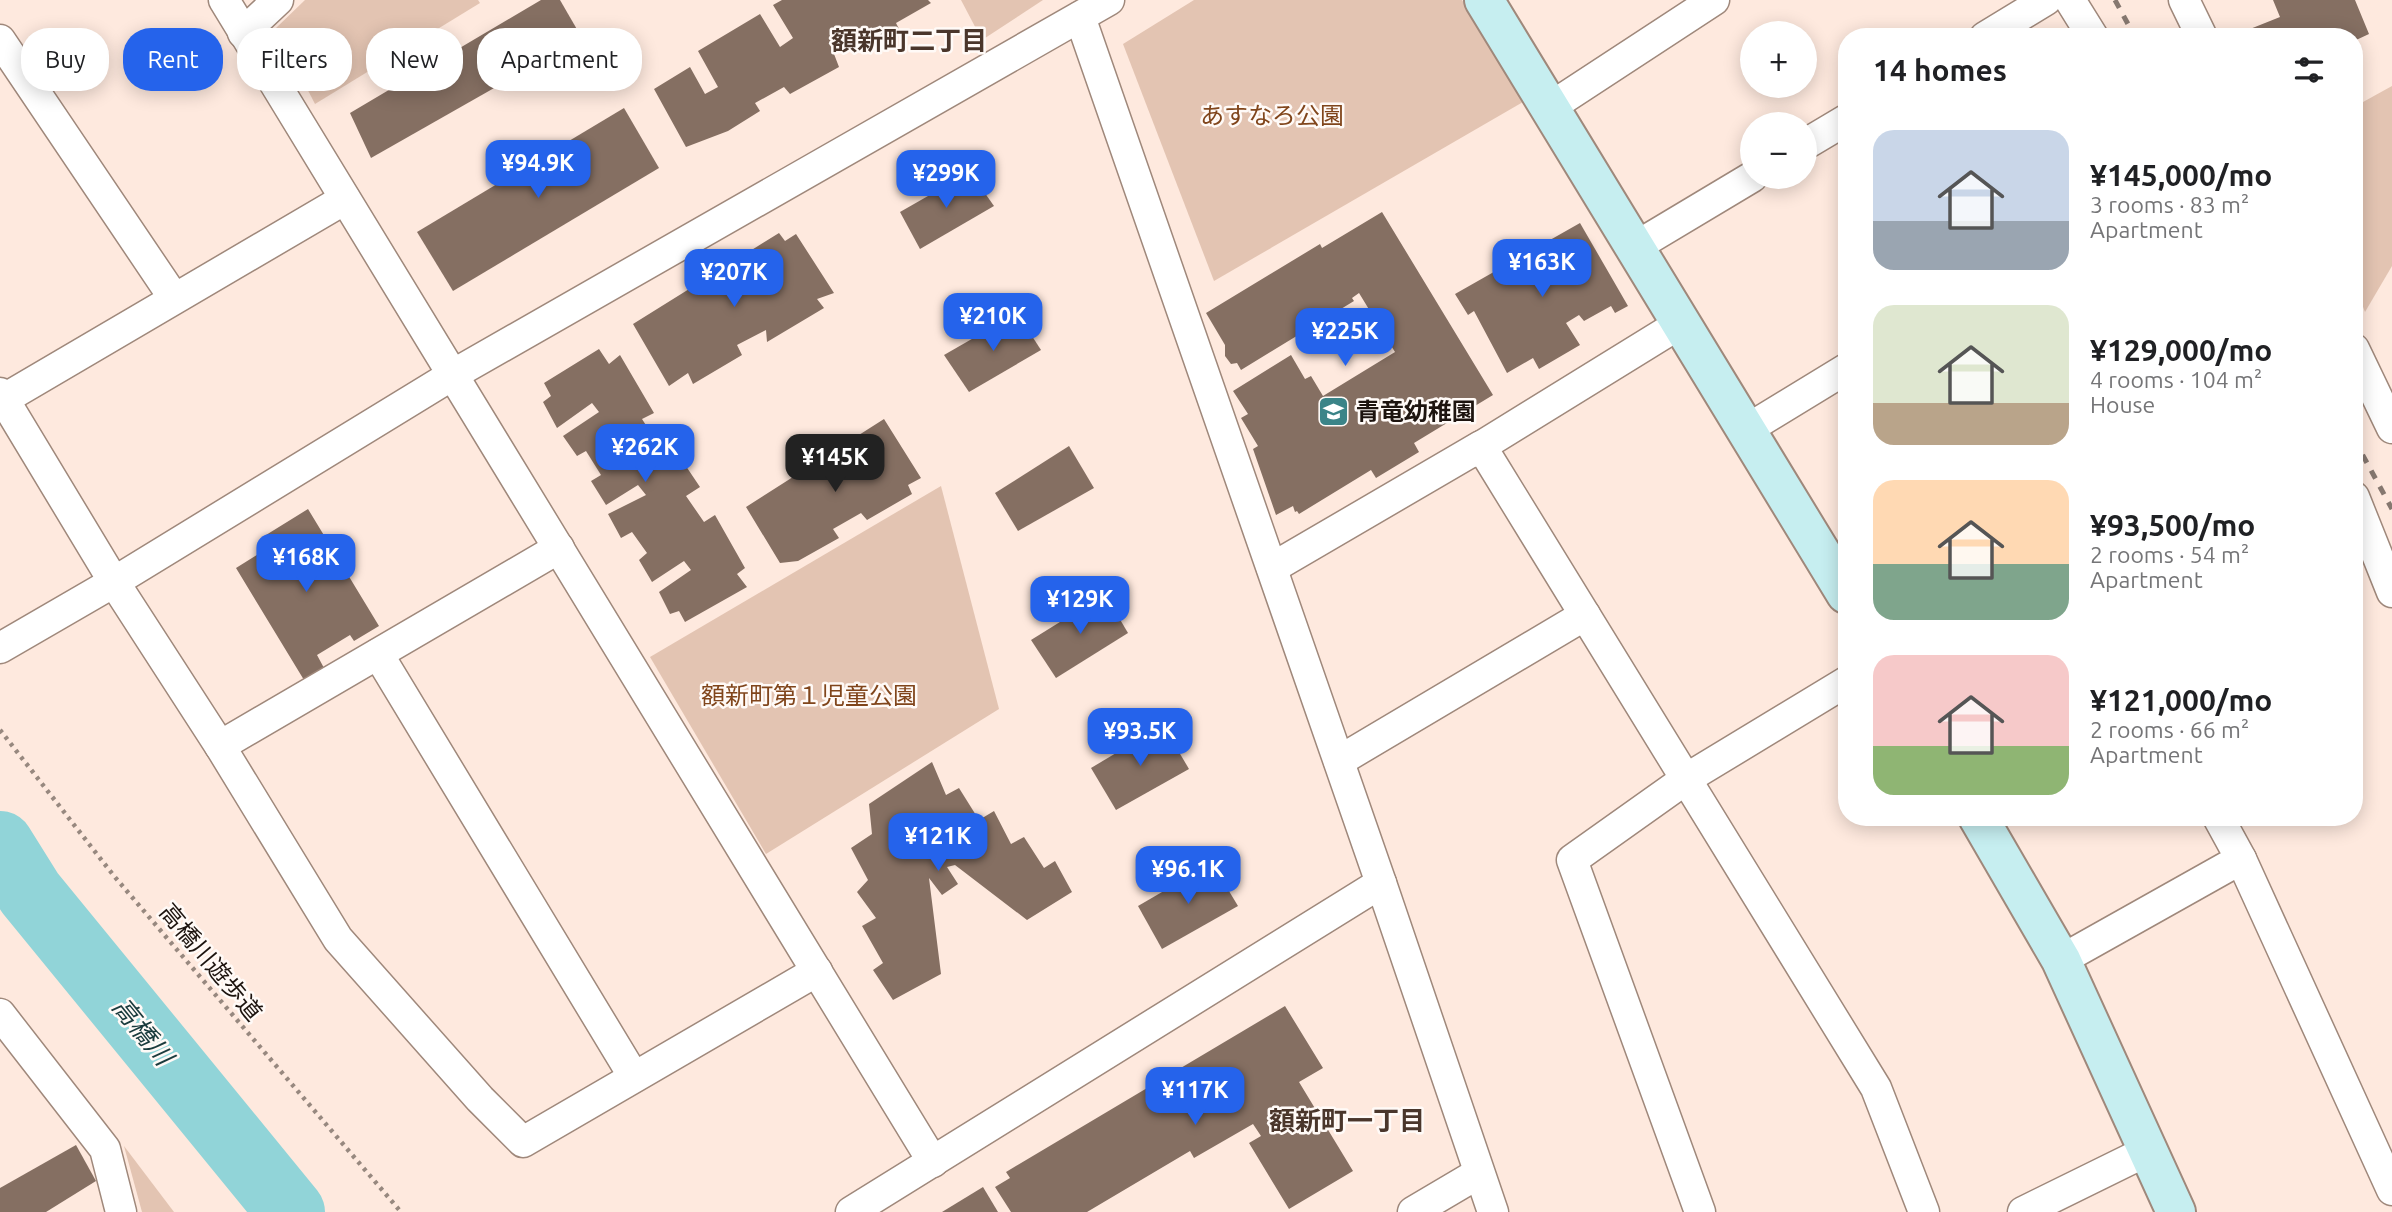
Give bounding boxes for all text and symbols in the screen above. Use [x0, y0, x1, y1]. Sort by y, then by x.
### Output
map controls [1740, 21, 1817, 189]
button: + [1740, 21, 1817, 98]
district label: 額新町二丁目 [831, 26, 987, 55]
chip: Buy [21, 28, 109, 91]
chip: Rent [123, 28, 223, 91]
chip: Filters [237, 28, 352, 91]
chip: New [366, 28, 463, 91]
chip: Apartment [477, 28, 642, 91]
icon: filters [2290, 51, 2328, 89]
text: 14 homes [1873, 53, 2007, 87]
park label: あすなろ公園 [1200, 102, 1344, 129]
button: − [1740, 112, 1817, 189]
pin: ¥94.9K [481, 140, 595, 200]
text: ¥94.9K [502, 150, 574, 175]
pin: ¥299K [897, 150, 995, 210]
icon: home [1929, 158, 2013, 242]
text: ¥145,000/mo [2090, 158, 2272, 192]
text: ¥299K [912, 160, 980, 185]
text: 3 rooms · 83 m² [2090, 192, 2249, 217]
text: Apartment [2090, 217, 2203, 242]
pin: ¥163K [1493, 240, 1591, 299]
text: ¥163K [1508, 249, 1576, 274]
pin: ¥207K [685, 250, 783, 309]
text: ¥207K [700, 259, 768, 284]
pin: ¥210K [944, 294, 1042, 353]
text: ¥210K [959, 303, 1027, 328]
pin: ¥225K [1296, 308, 1394, 368]
text: ¥225K [1311, 318, 1379, 343]
icon: home [1929, 333, 2013, 417]
text: ¥129,000/mo [2090, 333, 2272, 367]
text: 4 rooms · 104 m² [2090, 367, 2262, 392]
text: House [2090, 392, 2155, 417]
school or university icon: 青竜幼稚園 [1316, 394, 1350, 428]
place label: 青竜幼稚園 [1356, 398, 1476, 425]
pin: ¥262K [596, 424, 694, 484]
text: ¥262K [611, 434, 679, 459]
pin: ¥145K [786, 434, 884, 494]
text: ¥145K [801, 444, 869, 469]
icon: home [1929, 508, 2013, 592]
text: ¥93,500/mo [2090, 508, 2255, 542]
pin: ¥168K [257, 534, 355, 594]
text: 2 rooms · 54 m² [2090, 542, 2249, 567]
text: ¥168K [272, 544, 340, 569]
text: Apartment [2090, 567, 2203, 592]
pin: ¥129K [1031, 576, 1129, 636]
text: ¥129K [1046, 586, 1114, 611]
park label: 額新町第１児童公園 [701, 682, 917, 709]
icon: home [1929, 683, 2013, 767]
text: ¥121,000/mo [2090, 683, 2272, 717]
pin: ¥93.5K [1083, 708, 1197, 768]
text: 2 rooms · 66 m² [2090, 717, 2249, 742]
text: ¥93.5K [1104, 718, 1176, 743]
text: Apartment [2090, 742, 2203, 767]
pin: ¥121K [889, 814, 987, 873]
text: ¥121K [904, 823, 972, 848]
pin: ¥96.1K [1131, 846, 1245, 906]
text: ¥96.1K [1152, 856, 1224, 881]
street label: 高橋川遊歩道 [154, 898, 268, 1026]
water label: 高橋川 [107, 992, 181, 1073]
pin: ¥117K [1146, 1068, 1244, 1127]
text: ¥117K [1161, 1077, 1229, 1102]
district label: 額新町一丁目 [1269, 1106, 1425, 1135]

